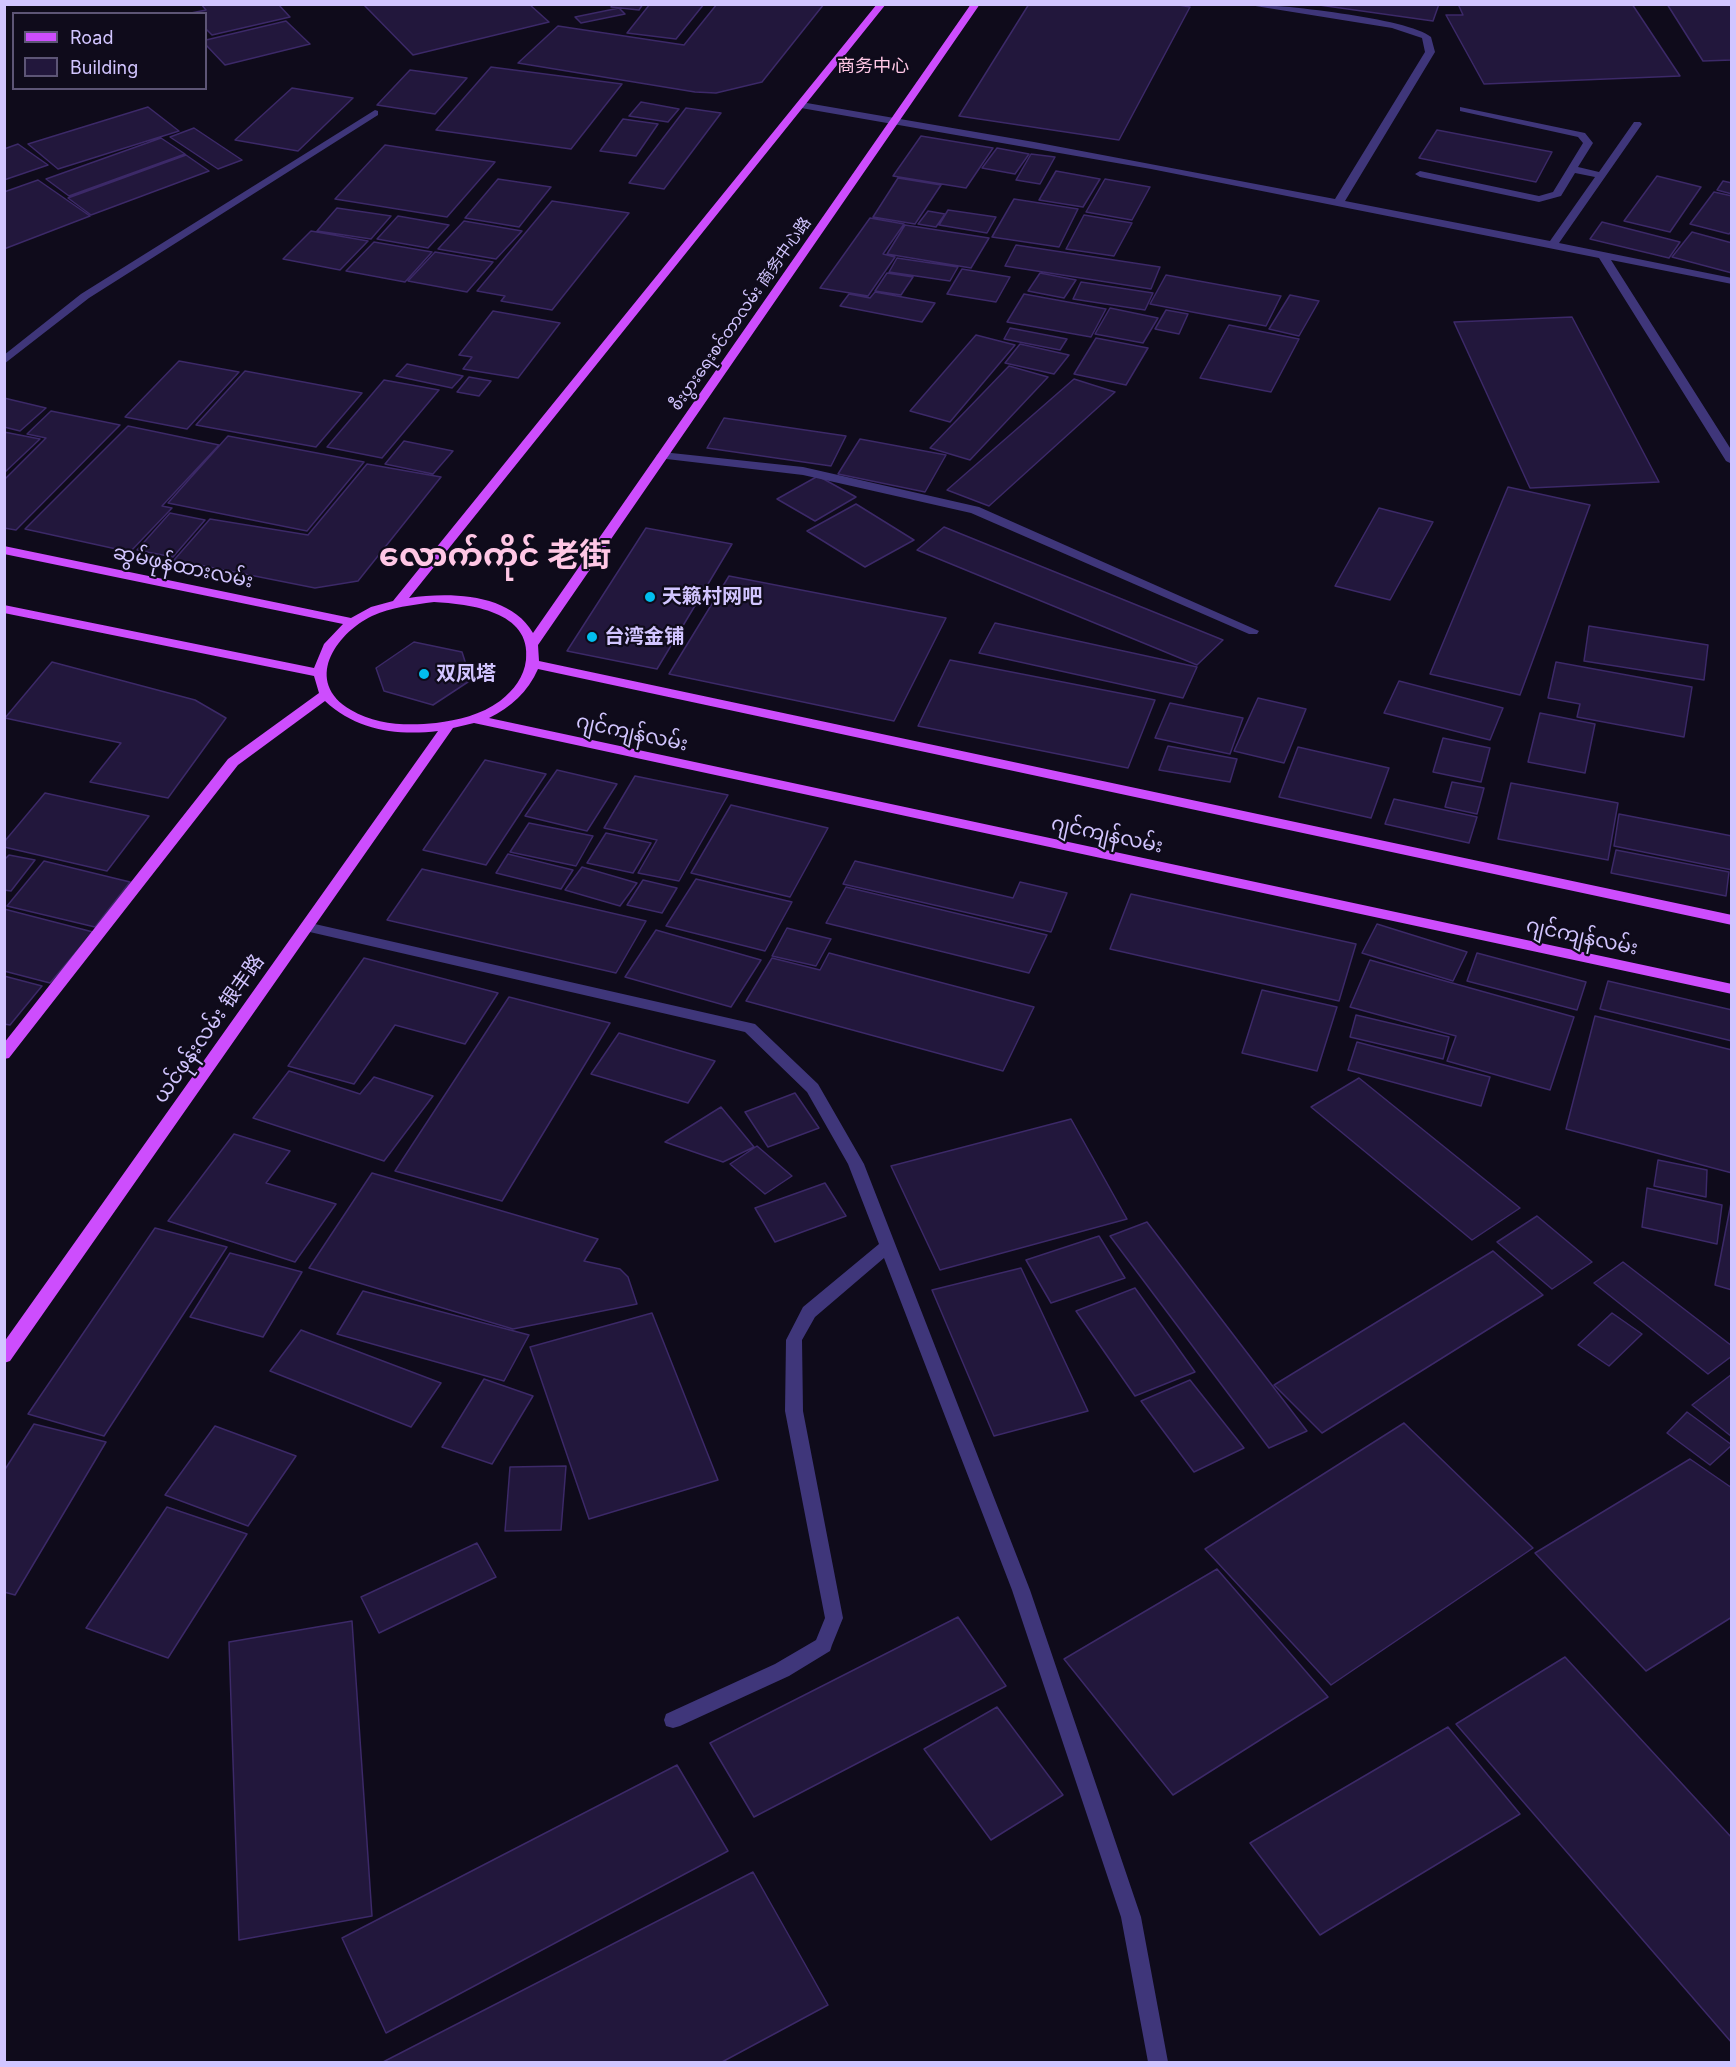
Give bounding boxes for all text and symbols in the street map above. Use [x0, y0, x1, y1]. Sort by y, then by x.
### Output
legend [12, 12, 207, 90]
text: Road [70, 27, 113, 48]
district label: 商务中心 [837, 56, 909, 78]
text: Building [70, 57, 138, 78]
street label: စီးပွားရေးစင်တာလမ်း 商务中心路 [667, 214, 815, 414]
district label: လောက်ကိုင် 老街 [379, 537, 611, 575]
street label: ဆွမ်ဖုန်ထားလမ်း [111, 540, 255, 594]
place label: 天籁村网吧 [662, 585, 762, 609]
marker: 天籁村网吧 [643, 590, 657, 604]
place label: 台湾金铺 [604, 625, 684, 649]
marker: 台湾金铺 [585, 630, 599, 644]
place label: 双凤塔 [436, 662, 496, 686]
marker: 双凤塔 [417, 667, 431, 681]
street label: ဂျင်ကျန်လမ်း [574, 709, 690, 757]
street label: ဂျင်ကျန်လမ်း [1049, 811, 1165, 859]
street label: ဂျင်ကျန်လမ်း [1524, 913, 1640, 961]
street label: ယင်ဖုန်းလမ်း 银丰路 [149, 950, 269, 1108]

